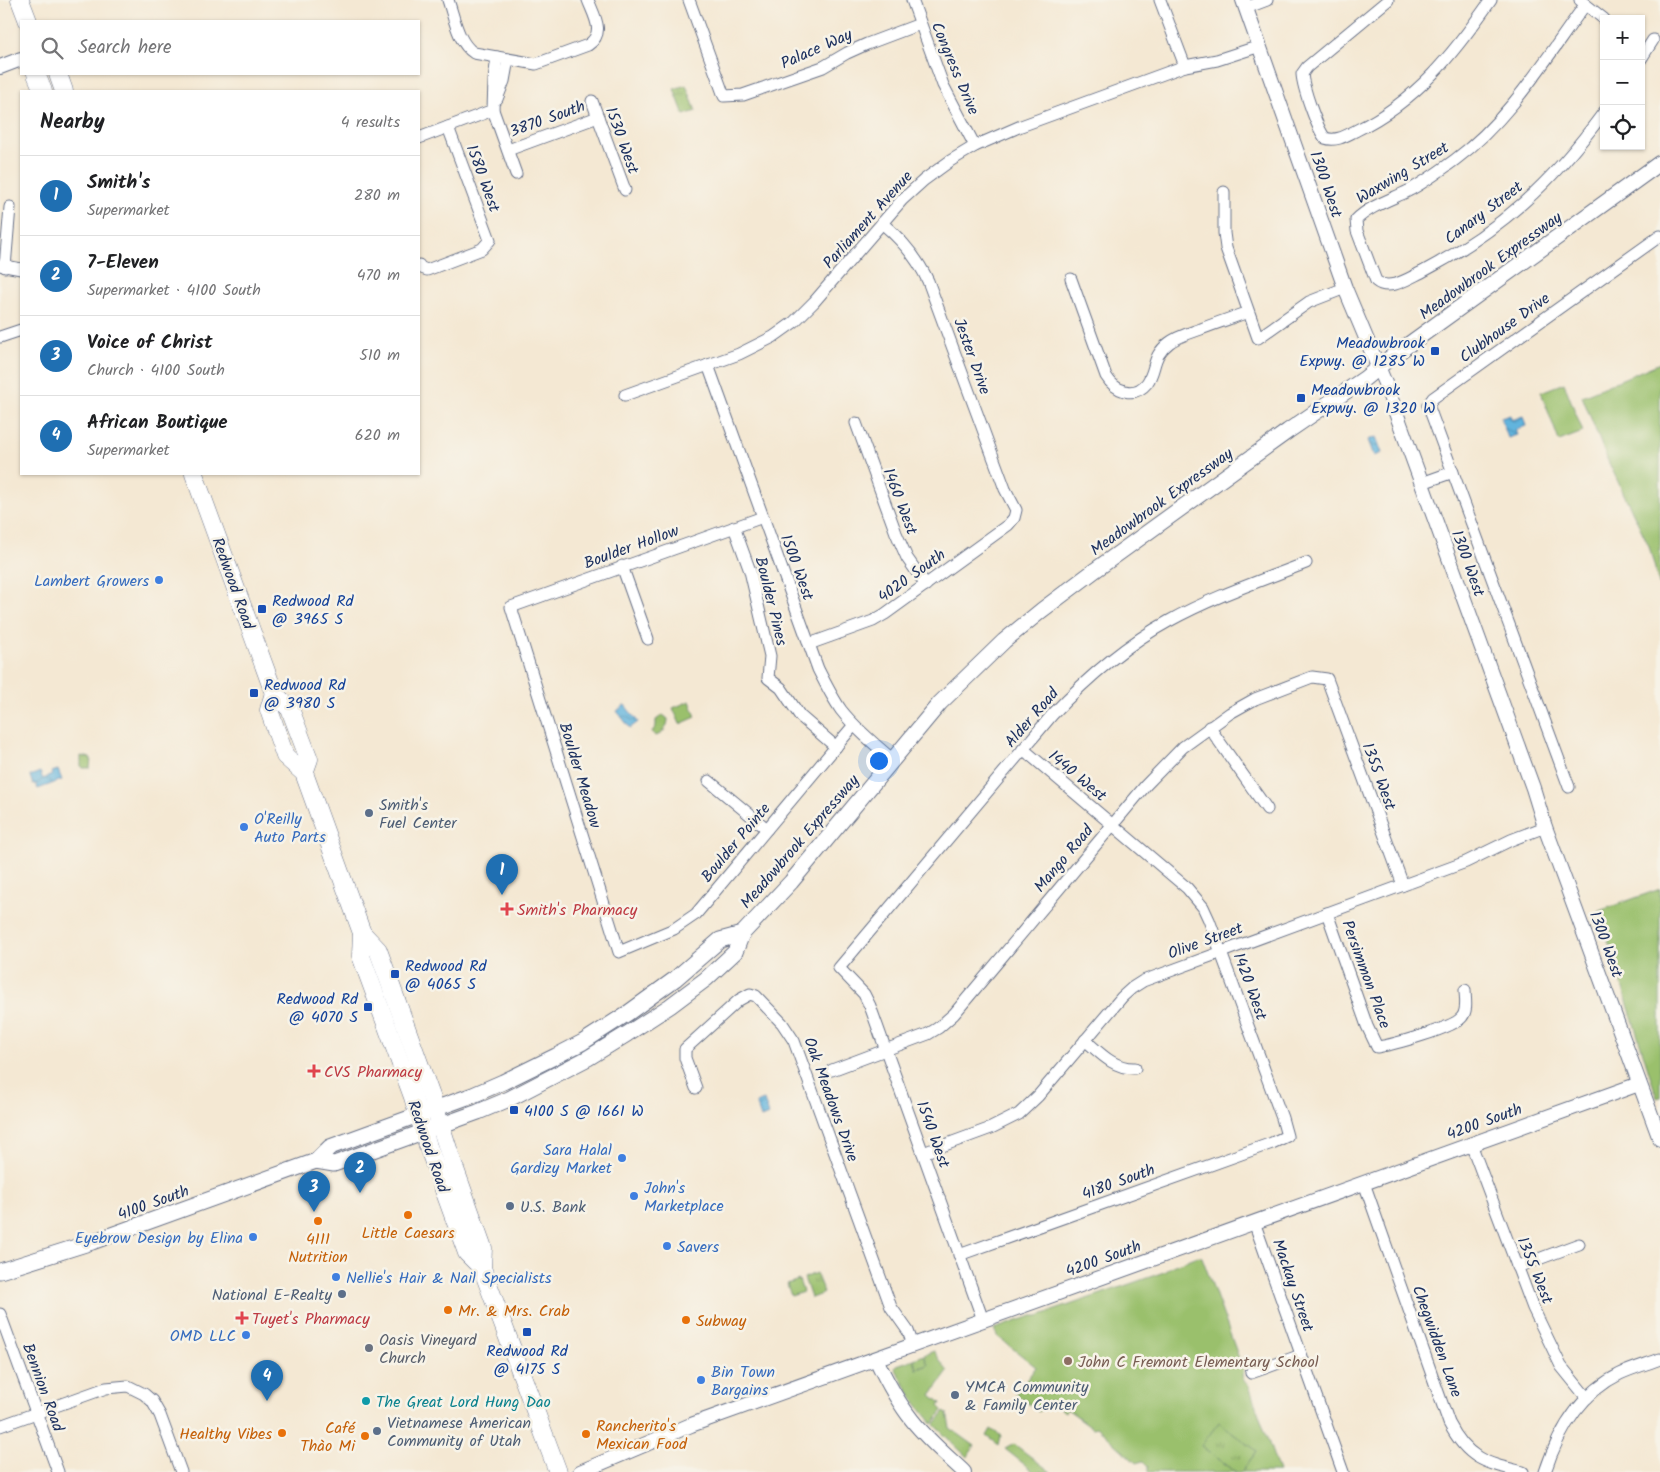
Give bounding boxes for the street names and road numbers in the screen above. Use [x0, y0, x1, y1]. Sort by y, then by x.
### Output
street label: Congress Drive [924, 18, 985, 119]
street label: Palace Way [777, 22, 857, 76]
street label: 3870 South [506, 94, 589, 145]
street label: 1530 West [598, 103, 646, 178]
street label: Waxwing Street [1352, 135, 1455, 211]
street label: 1580 West [459, 141, 507, 217]
street label: 1300 West [1302, 148, 1349, 222]
street label: Parliament Avenue [817, 165, 919, 275]
street label: Canary Street [1439, 175, 1529, 251]
street label: Meadowbrook Expressway [1414, 206, 1568, 327]
street label: Clubhouse Drive [1454, 287, 1555, 370]
street label: Jester Drive [946, 315, 997, 398]
street label: Meadowbrook Expressway [1085, 442, 1239, 563]
street label: 1460 West [875, 464, 924, 539]
street label: Boulder Hollow [580, 519, 683, 576]
street label: 1300 West [1444, 527, 1491, 601]
street label: 1500 West [773, 531, 820, 605]
street label: Redwood Road [204, 534, 261, 634]
street label: 4020 South [873, 543, 951, 609]
street label: Boulder Pines [747, 554, 794, 649]
street label: Alder Road [999, 682, 1066, 754]
street label: Boulder Meadow [552, 720, 608, 832]
street label: 1355 West [1355, 739, 1403, 815]
street label: 1440 West [1042, 744, 1112, 809]
street label: Meadowbrook Expressway [735, 769, 866, 915]
street label: Boulder Pointe [695, 798, 777, 888]
street label: Mango Road [1028, 819, 1101, 898]
street label: 1300 West [1582, 908, 1629, 982]
street label: Olive Street [1164, 916, 1247, 967]
street label: Persimmon Place [1334, 917, 1397, 1032]
street label: 1420 West [1226, 949, 1274, 1025]
street label: Oak Meadows Drive [796, 1034, 865, 1165]
street label: Redwood Road [400, 1097, 455, 1197]
street label: 4200 South [1443, 1097, 1526, 1148]
street label: 1540 West [909, 1098, 957, 1172]
street label: 4180 South [1078, 1158, 1159, 1207]
street label: 4100 South [114, 1179, 193, 1228]
street label: 1355 West [1510, 1233, 1560, 1309]
street label: 4200 South [1062, 1234, 1145, 1285]
street label: Mackay Street [1265, 1236, 1320, 1336]
street label: Chegwidden Lane [1405, 1282, 1468, 1401]
street label: Bennion Road [15, 1340, 71, 1436]

